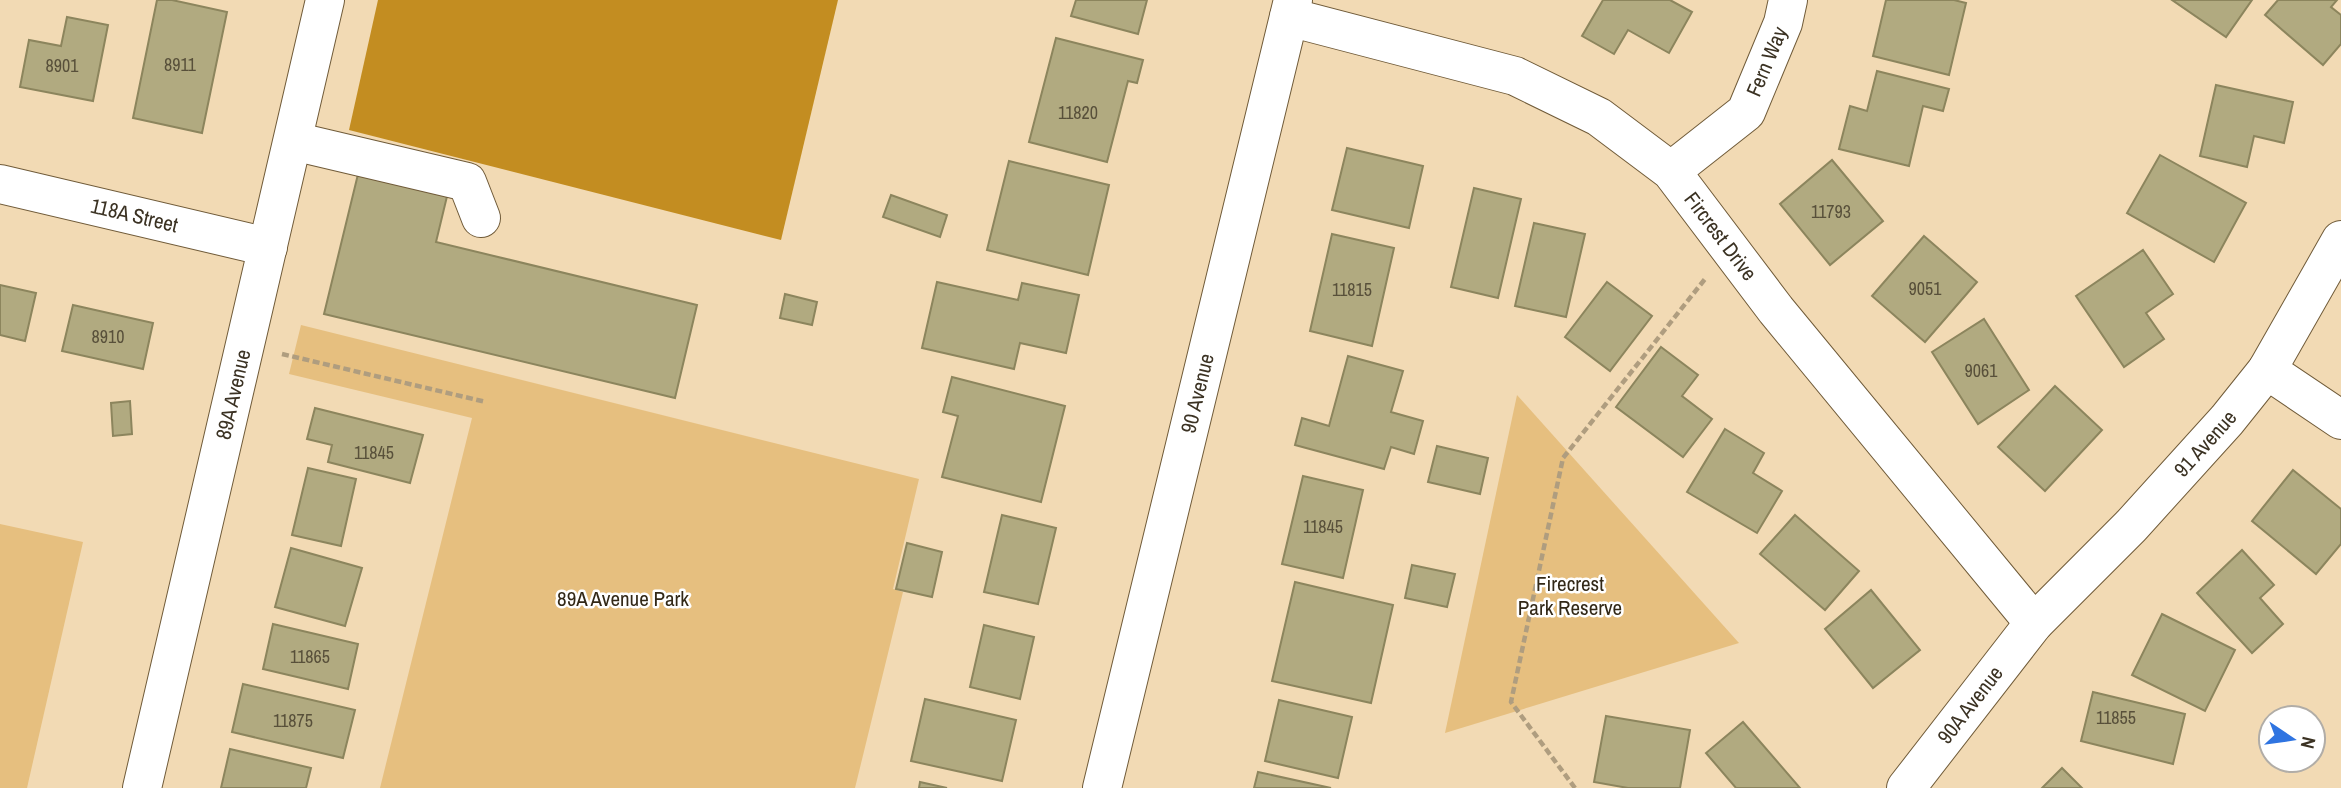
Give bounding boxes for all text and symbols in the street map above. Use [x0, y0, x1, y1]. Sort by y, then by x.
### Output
street label: Fern Way [1739, 22, 1794, 101]
house number: 8911 [164, 52, 197, 77]
house number: 8901 [46, 53, 79, 78]
house number: 11820 [1058, 100, 1098, 125]
street label: Fircrest Drive [1678, 186, 1764, 286]
street label: 118A Street [88, 191, 181, 239]
house number: 11793 [1811, 199, 1851, 224]
house number: 9051 [1909, 276, 1942, 301]
house number: 11815 [1332, 277, 1372, 302]
house number: 8910 [92, 324, 124, 349]
street label: 89A Avenue [208, 346, 257, 442]
street label: 90 Avenue [1174, 350, 1221, 436]
house number: 9061 [1965, 358, 1998, 383]
street label: 91 Avenue [2167, 404, 2243, 483]
house number: 11845 [354, 440, 394, 465]
house number: 11845 [1303, 514, 1343, 539]
park label: Firecrest Park Reserve [1518, 569, 1622, 622]
park label: 89A Avenue Park [557, 584, 689, 613]
house number: 11865 [290, 644, 330, 669]
street label: 90A Avenue [1930, 660, 2010, 750]
north arrow [2257, 704, 2327, 774]
house number: 11855 [2096, 705, 2136, 730]
house number: 11875 [273, 708, 313, 733]
text: N [2295, 734, 2322, 751]

